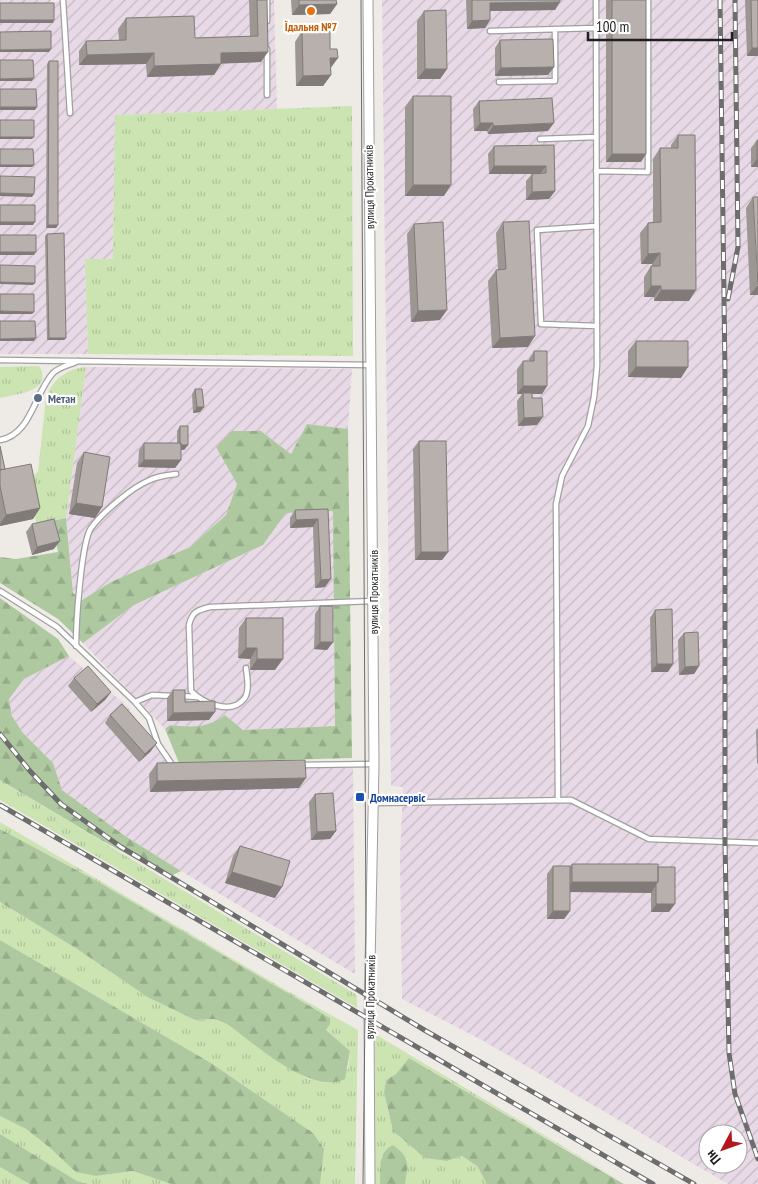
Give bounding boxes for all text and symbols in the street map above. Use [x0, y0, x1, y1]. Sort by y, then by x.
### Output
marker: Їдальня №7 [305, 5, 317, 17]
scale bar [588, 10, 732, 42]
text: 100 m [596, 17, 629, 36]
place label: Їдальня №7 [285, 19, 338, 34]
street label: вулиця Прокатників [361, 145, 377, 229]
place label: Метан [48, 391, 76, 406]
marker: Метан [32, 392, 44, 404]
street label: вулиця Прокатників [366, 550, 381, 634]
place label: Домнасервіс [370, 790, 426, 805]
marker: Домнасервіс [354, 791, 366, 803]
street label: вулиця Прокатників [362, 955, 378, 1039]
north arrow [698, 1124, 748, 1174]
text: Пн [702, 1147, 724, 1169]

